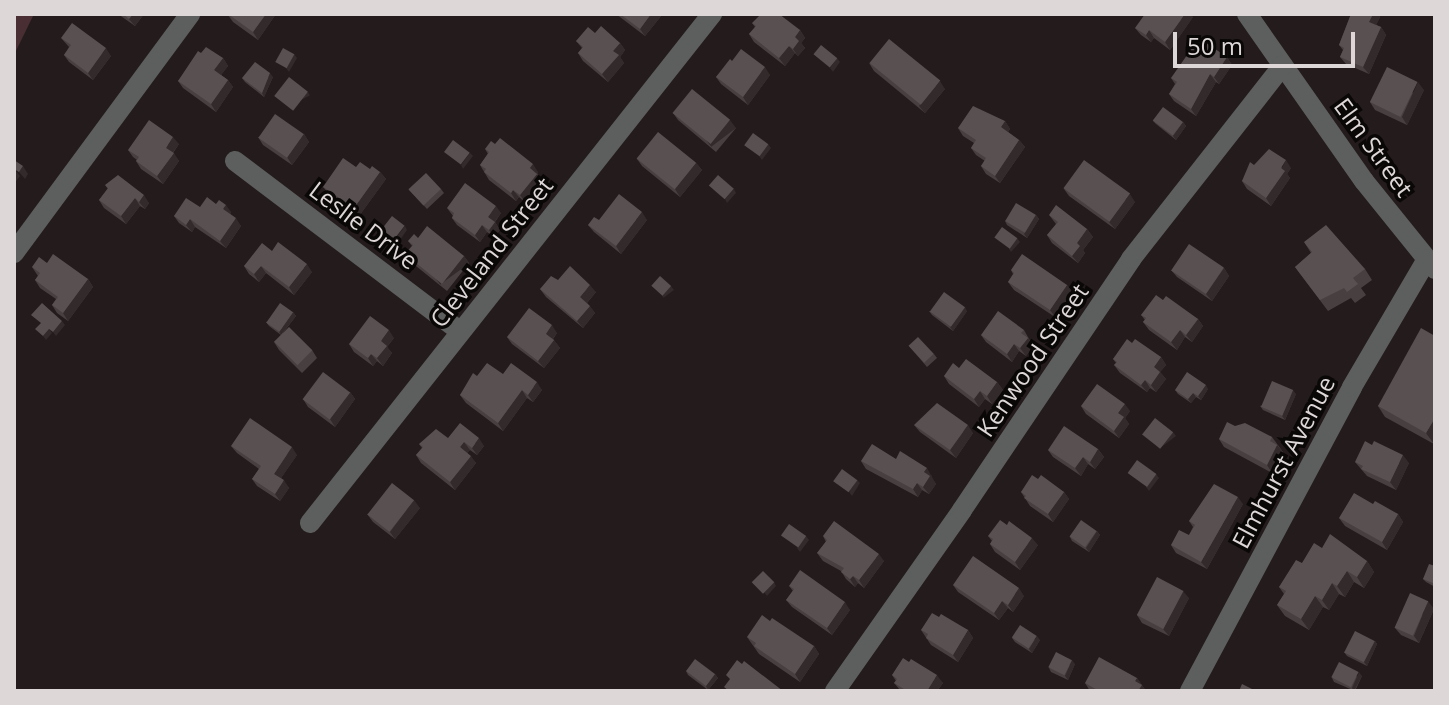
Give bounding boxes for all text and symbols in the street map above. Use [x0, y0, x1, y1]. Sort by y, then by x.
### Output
scale bar [1177, 16, 1359, 66]
text: 50 m [1187, 29, 1243, 62]
street label: Elm Street [1329, 92, 1419, 202]
street label: Cleveland Street [424, 171, 558, 333]
street label: Leslie Drive [304, 175, 424, 275]
street label: Kenwood Street [970, 278, 1094, 442]
street label: Elmhurst Avenue [1226, 371, 1340, 553]

